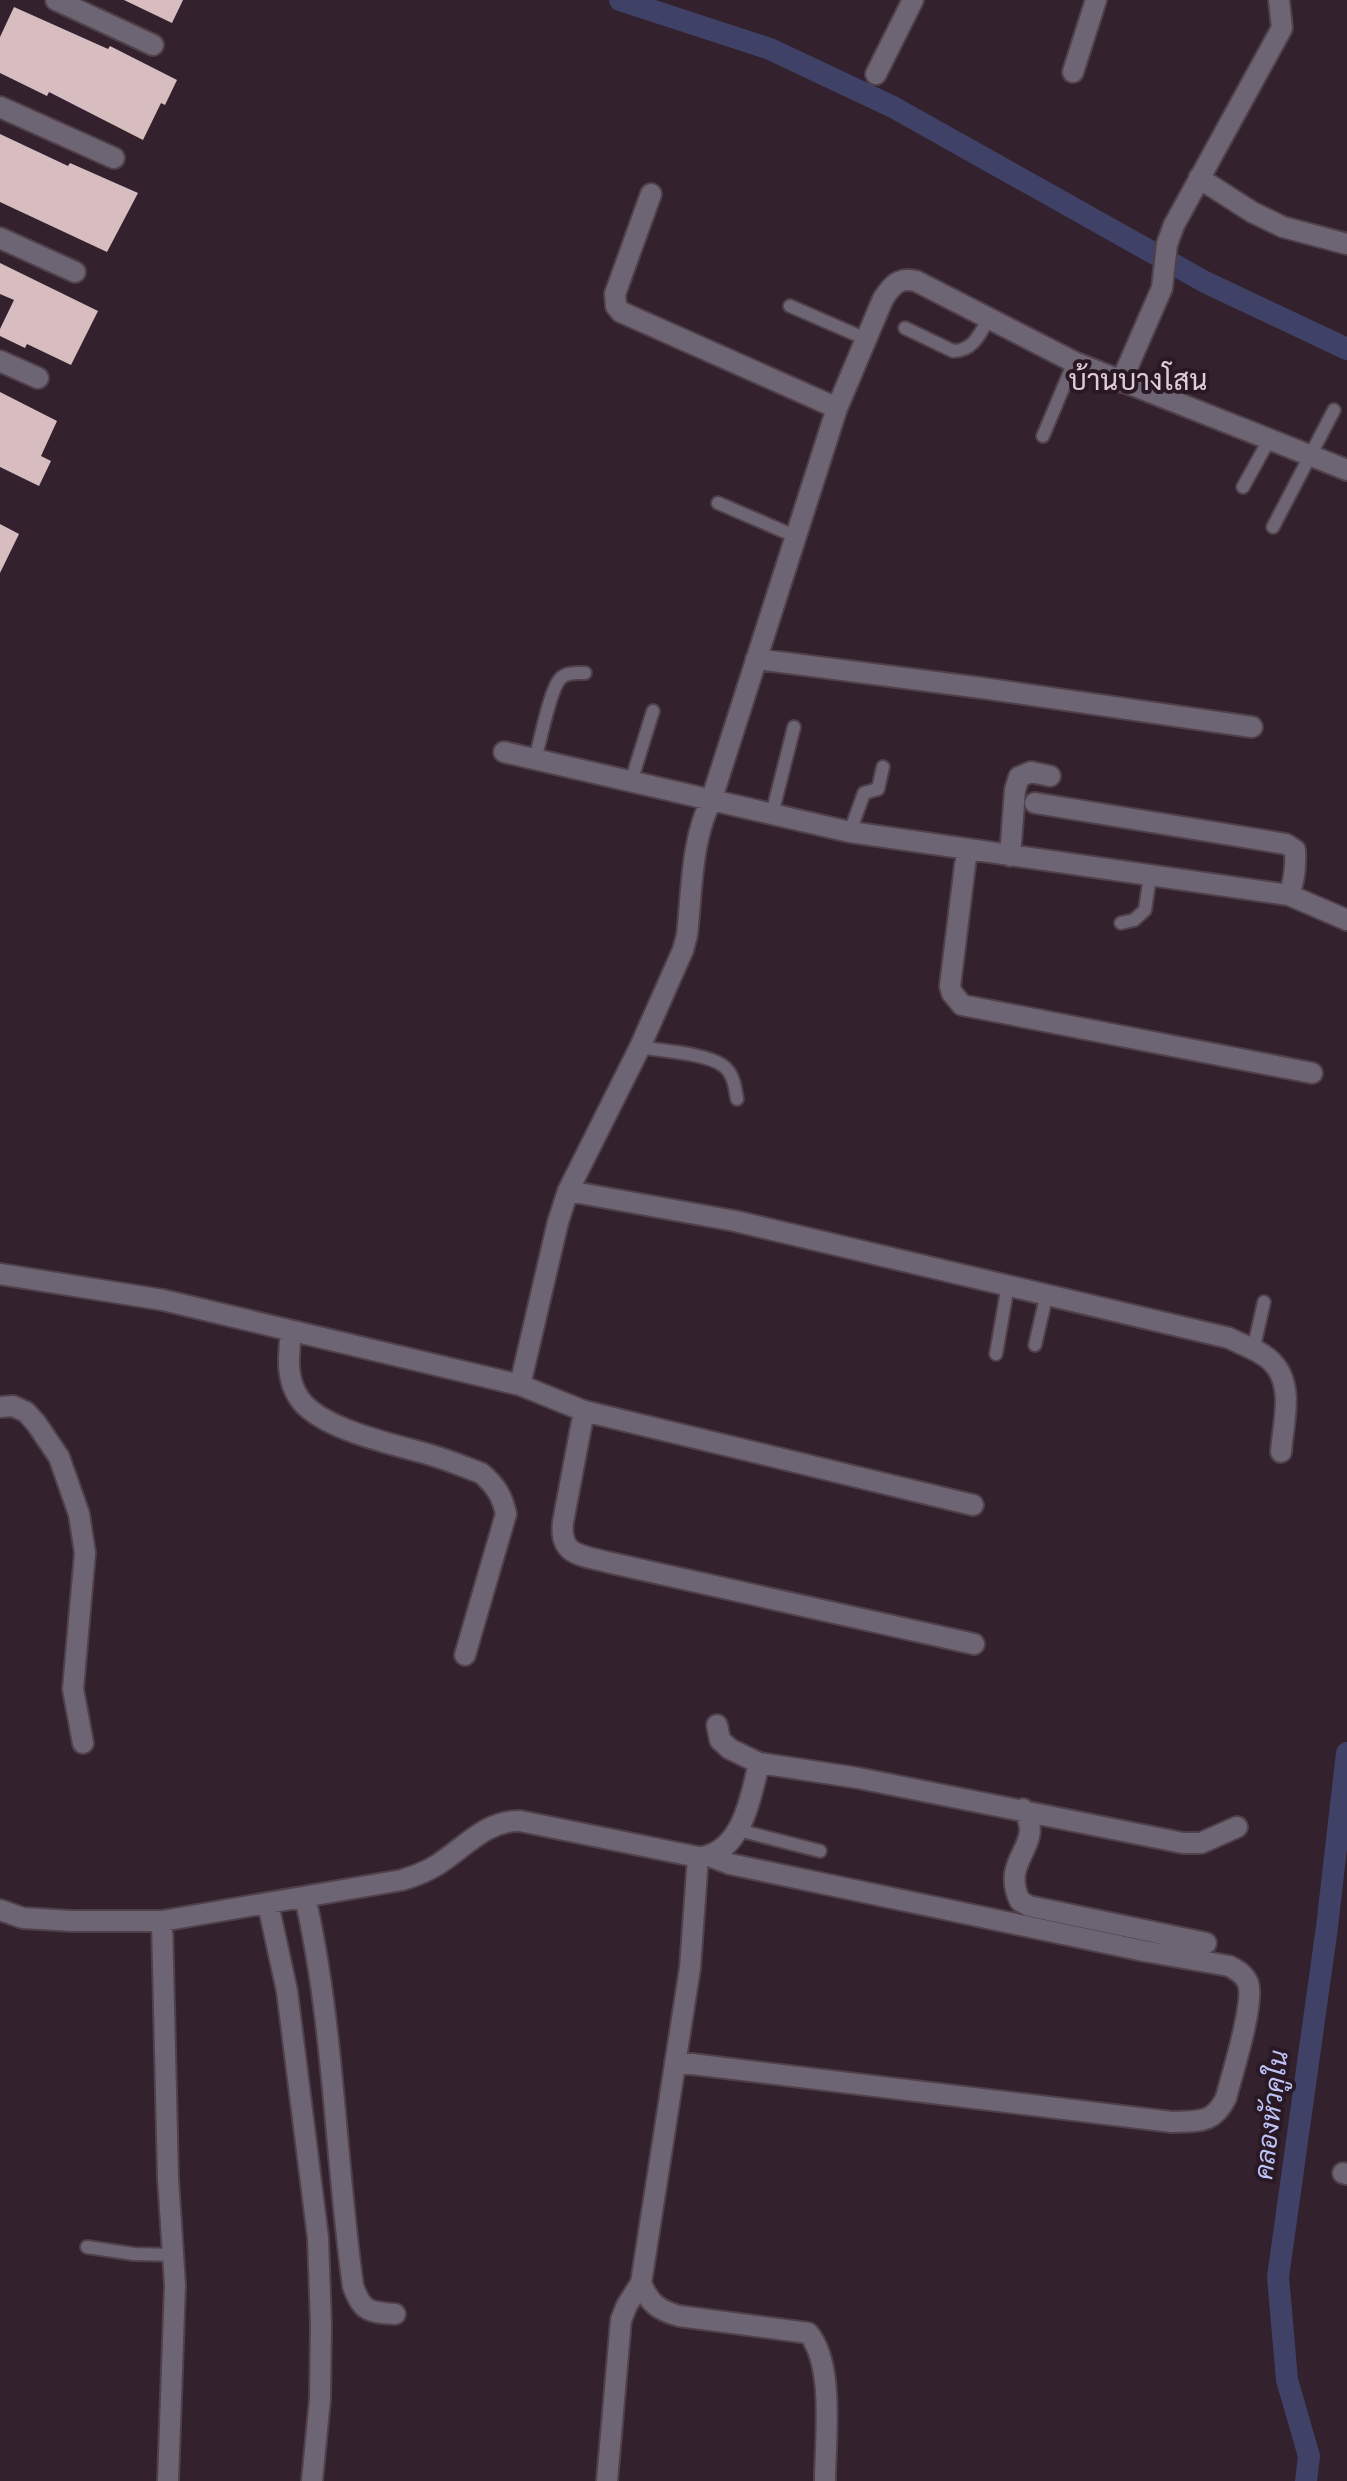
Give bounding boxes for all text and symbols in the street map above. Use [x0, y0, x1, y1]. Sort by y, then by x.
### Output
district label: บ้านบางโสน [1069, 360, 1207, 401]
water label: คลองหัวคูใน [1244, 2048, 1298, 2182]

